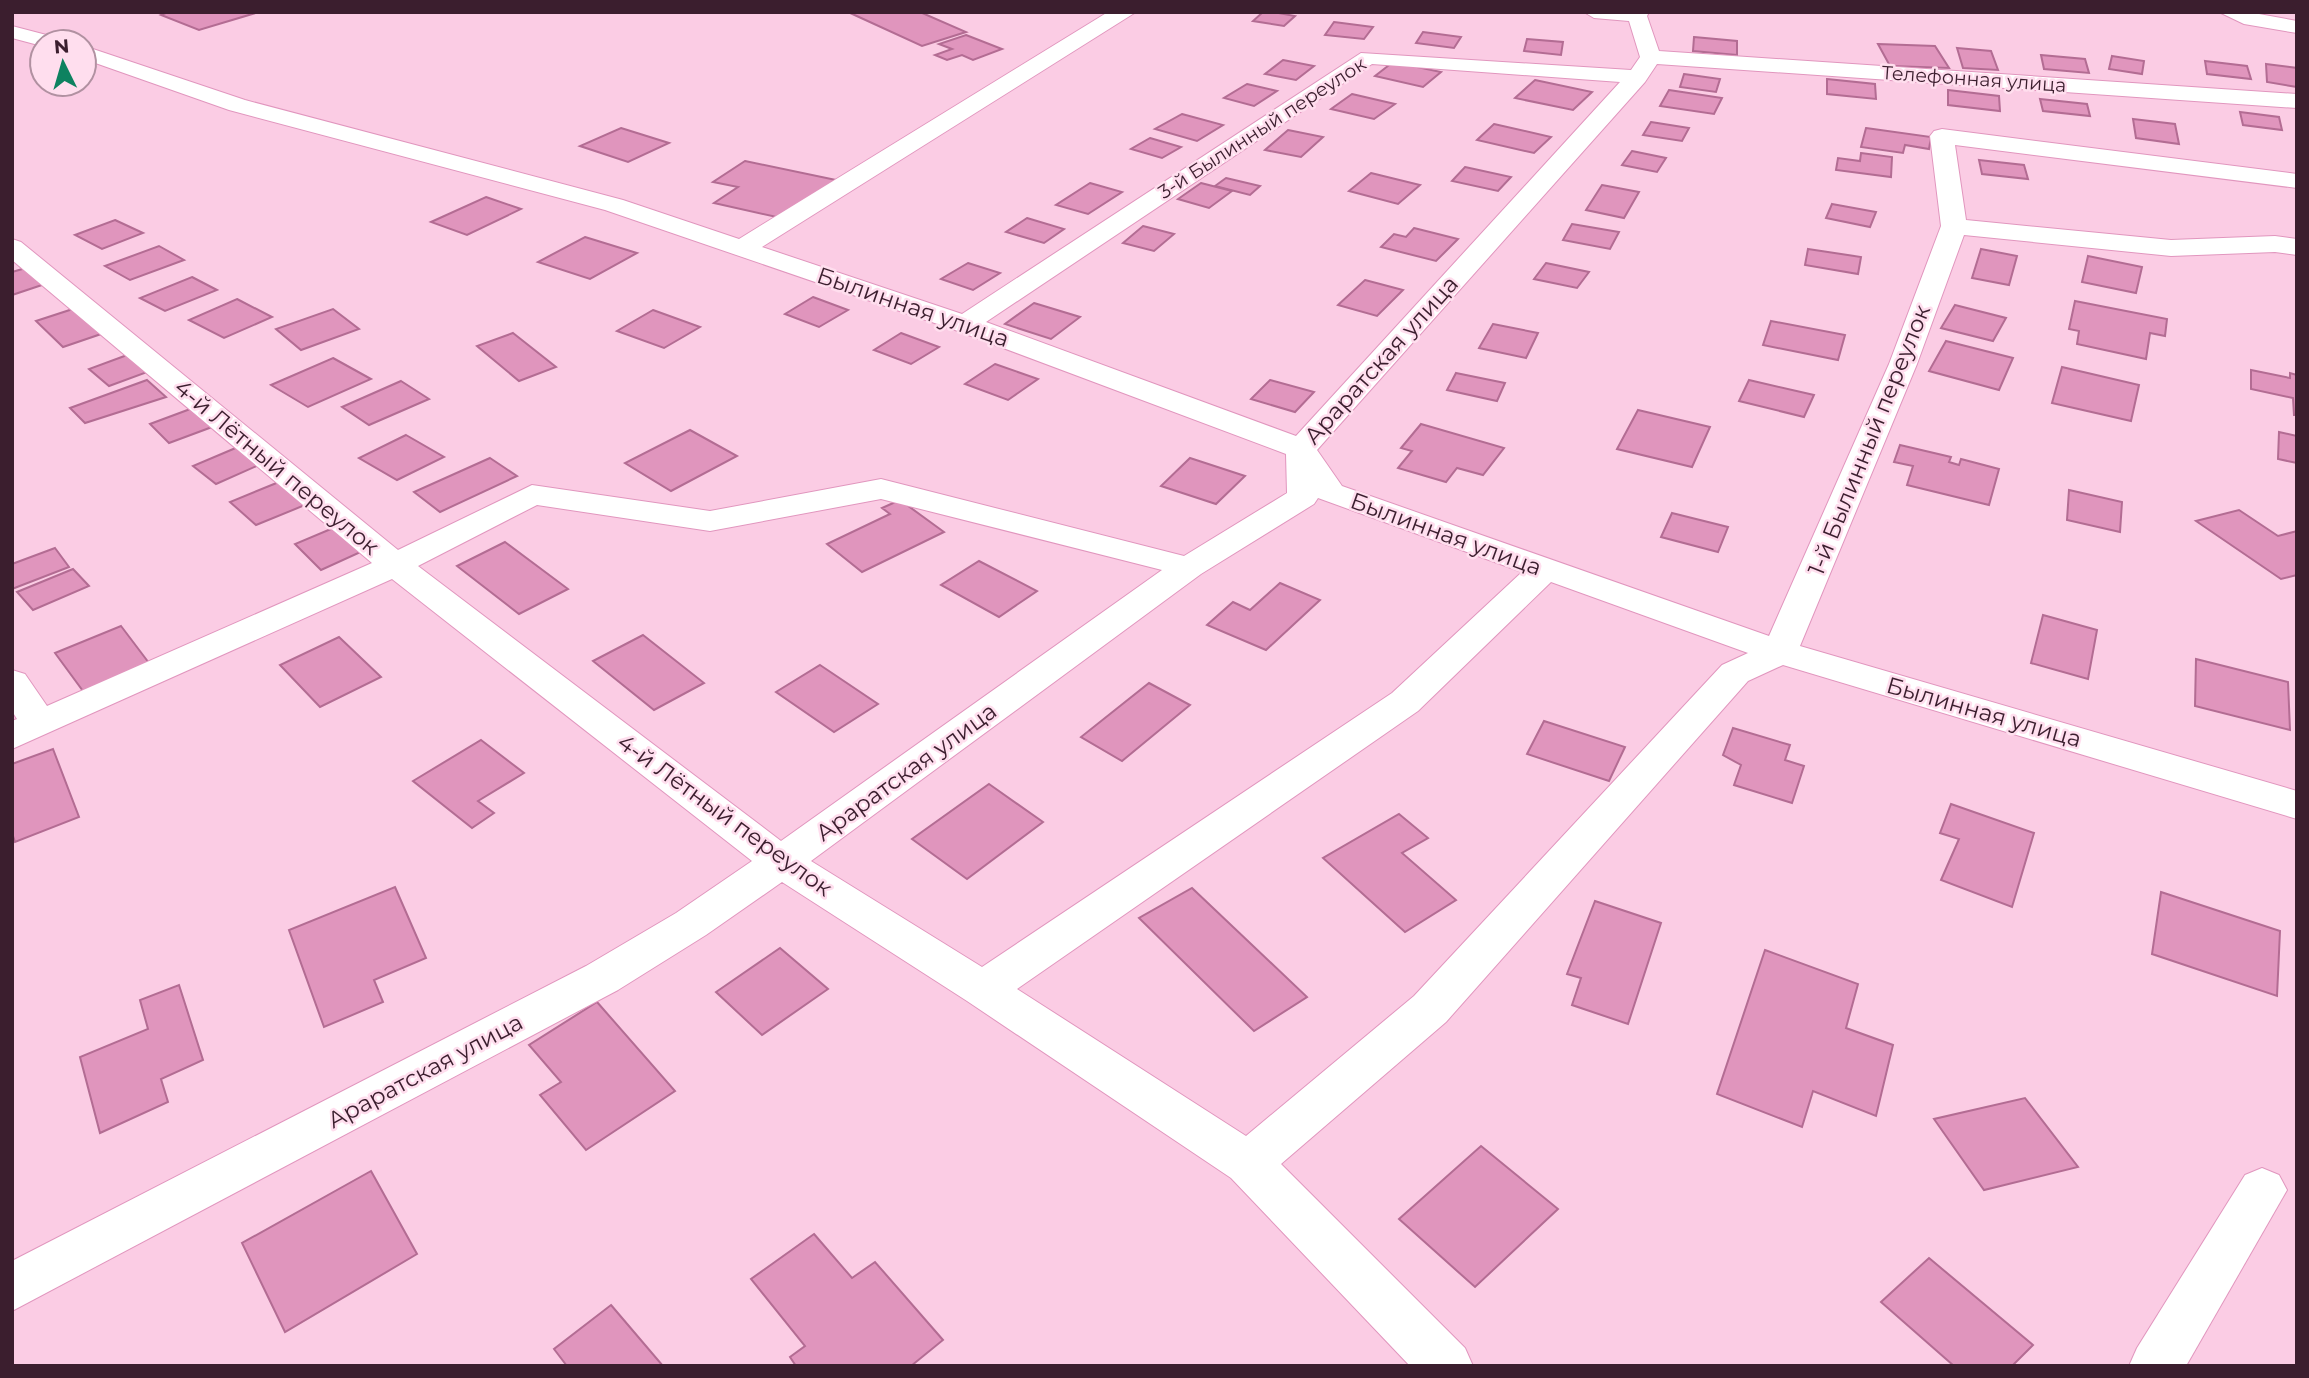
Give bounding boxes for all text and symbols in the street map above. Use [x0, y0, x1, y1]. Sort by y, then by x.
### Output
north arrow [28, 28, 98, 98]
text: N [53, 34, 70, 59]
street label: 3-й Былинный переулок [1154, 52, 1370, 204]
street label: Телефонная улица [1881, 61, 2067, 97]
street label: Былинная улица [813, 261, 1013, 353]
street label: Араратская улица [1298, 270, 1464, 450]
street label: 1-й Былинный переулок [1802, 300, 1936, 579]
street label: 4-й Лётный переулок [169, 373, 385, 561]
street label: Былинная улица [1347, 486, 1545, 582]
street label: Былинная улица [1883, 671, 2085, 753]
street label: Араратская улица [810, 697, 1002, 847]
street label: 4-й Лётный переулок [612, 728, 838, 903]
street label: Араратская улица [323, 1008, 527, 1134]

